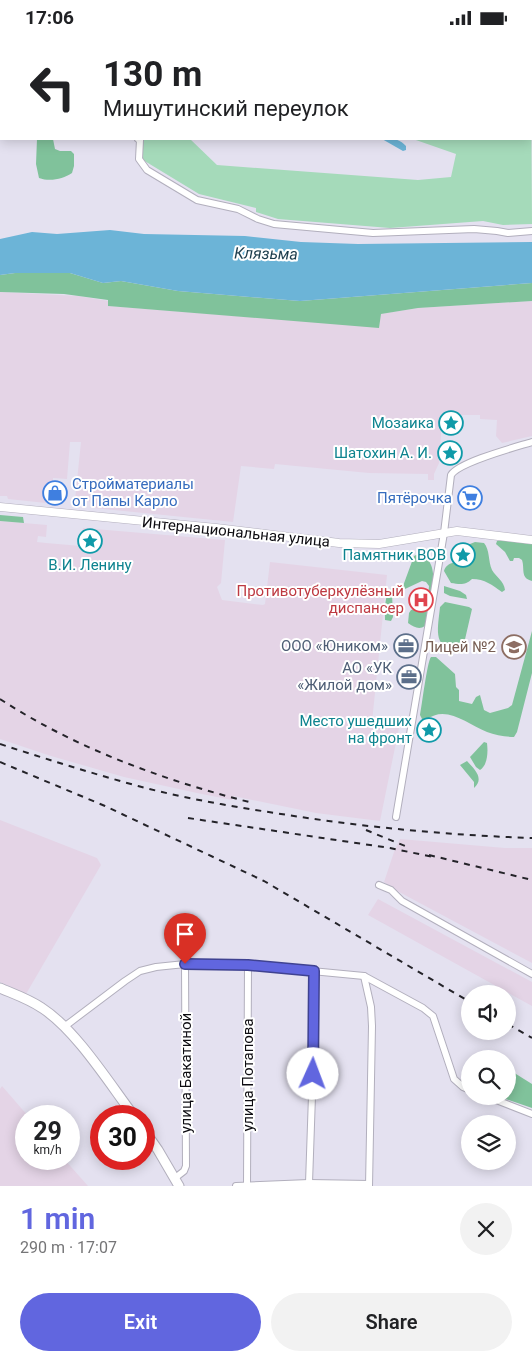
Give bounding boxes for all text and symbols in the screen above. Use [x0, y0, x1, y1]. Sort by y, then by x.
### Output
text: 17:06 [25, 6, 74, 29]
text: 130 m [103, 54, 202, 95]
icon: left [20, 55, 85, 120]
text: Мишутинский переулок [103, 96, 349, 121]
water label: Клязьма [234, 243, 298, 264]
place icon: Мозаика [438, 410, 464, 436]
place label: Мозаика [372, 414, 434, 432]
place icon: Шатохин А. И. [437, 440, 463, 466]
place label: Шатохин А. И. [334, 444, 432, 462]
place label: Стройматериалы от Папы Карло [72, 475, 194, 510]
shop icon: Стройматериалы от Папы Карло [42, 480, 68, 506]
supermarket icon: Пятёрочка [457, 485, 483, 511]
place label: Пятёрочка [377, 489, 452, 507]
street label: Интернациональная улица [141, 513, 331, 551]
place icon: В.И. Ленину [77, 528, 103, 554]
place icon: Памятник ВОВ [450, 542, 476, 568]
place label: Памятник ВОВ [342, 546, 446, 564]
place label: В.И. Ленину [48, 556, 132, 574]
place label: Противотуберкулёзный диспансер [236, 582, 404, 617]
hospital icon: Противотуберкулёзный диспансер [408, 587, 434, 613]
office icon: ООО «Юником» [393, 633, 419, 659]
school or university icon: Лицей №2 [501, 634, 527, 660]
place label: ООО «Юником» [281, 637, 388, 655]
place label: Лицей №2 [424, 638, 496, 656]
place label: АО «УК «Жилой дом» [297, 659, 392, 694]
office icon: АО «УК «Жилой дом» [396, 664, 422, 690]
place label: Место ушедших на фронт [299, 712, 413, 747]
place icon: Место ушедших на фронт [416, 717, 442, 743]
pin [164, 913, 206, 964]
icon: arrive [171, 920, 199, 948]
map controls [461, 985, 516, 1170]
button: sound [461, 985, 516, 1040]
street label: улица Бакатиной [177, 1013, 195, 1133]
street label: улица Потапова [239, 1018, 257, 1132]
position arrow [286, 1047, 338, 1099]
button: search [461, 1050, 516, 1105]
speed limit sign: 30 [90, 1105, 155, 1170]
button: layers [461, 1115, 516, 1170]
text: 29 [33, 1117, 62, 1146]
text: km/h [33, 1143, 62, 1157]
text: 1 min [20, 1201, 95, 1236]
button: close [460, 1203, 512, 1255]
text: 290 m · 17:07 [20, 1238, 117, 1257]
button: Exit [20, 1293, 261, 1351]
button: Share [271, 1293, 512, 1351]

